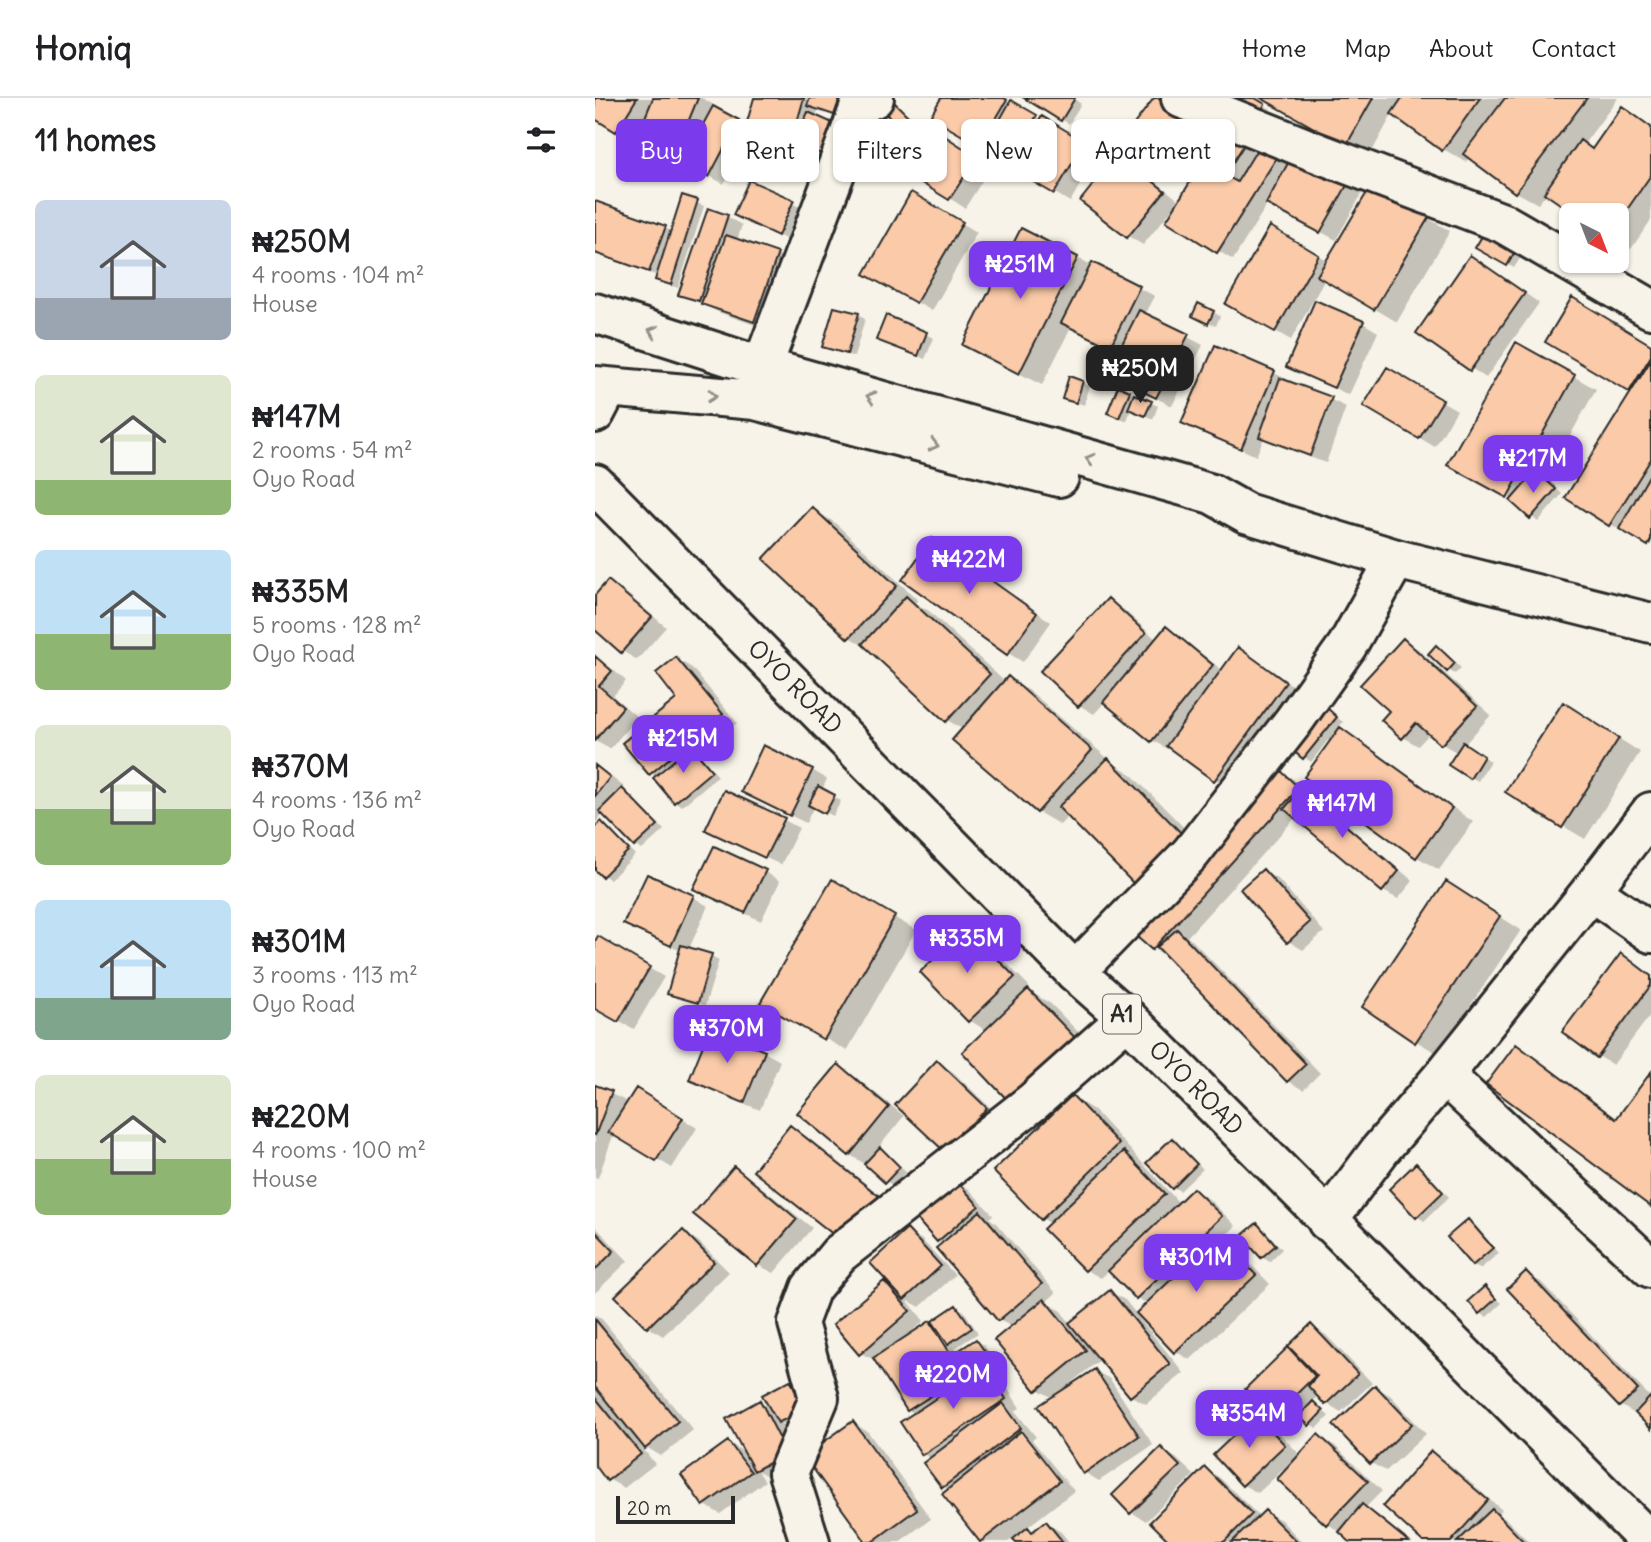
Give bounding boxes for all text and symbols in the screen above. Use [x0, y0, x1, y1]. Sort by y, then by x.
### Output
text: Homiq [35, 27, 132, 69]
text: Home [1242, 33, 1306, 63]
text: Map [1344, 33, 1391, 63]
text: About [1429, 33, 1493, 63]
text: Contact [1531, 33, 1616, 63]
chip: Buy [616, 119, 707, 182]
chip: Rent [721, 119, 819, 182]
chip: Filters [833, 119, 947, 182]
chip: New [961, 119, 1057, 182]
chip: Apartment [1071, 119, 1235, 182]
text: 11 homes [35, 121, 156, 159]
icon: filters [522, 121, 560, 159]
north arrow [1559, 203, 1629, 273]
map controls [1559, 203, 1629, 273]
text: ₦250M [252, 222, 351, 260]
icon: home [91, 228, 175, 312]
pin: ₦251M [971, 242, 1069, 301]
text: ₦251M [985, 249, 1055, 278]
text: 4 rooms · 104 m² [252, 260, 424, 289]
text: House [252, 289, 318, 318]
one-way arrow [647, 325, 659, 340]
pin: ₦250M [1091, 345, 1189, 405]
text: ₦250M [1102, 353, 1178, 382]
one-way arrow [707, 388, 718, 403]
one-way arrow [865, 391, 877, 405]
text: ₦147M [252, 397, 342, 435]
icon: home [91, 403, 175, 487]
text: 2 rooms · 54 m² [252, 435, 413, 464]
pin: ₦217M [1484, 436, 1582, 495]
one-way arrow [927, 437, 939, 451]
text: ₦217M [1499, 443, 1567, 472]
one-way arrow [1084, 452, 1096, 467]
text: Oyo Road [252, 464, 355, 493]
pin: ₦422M [920, 536, 1018, 596]
text: ₦422M [932, 544, 1006, 573]
text: ₦335M [252, 572, 349, 610]
icon: home [91, 578, 175, 662]
text: 5 rooms · 128 m² [252, 610, 422, 639]
street label: OYO ROAD [742, 633, 849, 740]
text: Oyo Road [252, 639, 355, 668]
pin: ₦215M [634, 716, 732, 775]
text: ₦215M [648, 723, 718, 752]
text: ₦370M [252, 747, 350, 785]
icon: home [91, 753, 175, 837]
pin: ₦147M [1293, 780, 1391, 840]
text: 4 rooms · 136 m² [252, 785, 422, 814]
text: ₦147M [1308, 788, 1376, 817]
text: Oyo Road [252, 814, 355, 843]
pin: ₦335M [918, 916, 1016, 975]
text: ₦301M [252, 922, 347, 960]
text: ₦335M [930, 923, 1004, 952]
icon: home [91, 928, 175, 1012]
text: 3 rooms · 113 m² [252, 960, 418, 989]
text: Oyo Road [252, 989, 355, 1018]
road number: A1 [1103, 995, 1141, 1034]
pin: ₦370M [678, 1006, 776, 1065]
text: ₦370M [690, 1013, 764, 1042]
street label: OYO ROAD [1143, 1034, 1250, 1141]
text: ₦220M [252, 1097, 351, 1135]
icon: home [91, 1103, 175, 1187]
text: 4 rooms · 100 m² [252, 1135, 426, 1164]
text: House [252, 1164, 318, 1193]
pin: ₦301M [1147, 1234, 1245, 1294]
text: ₦301M [1160, 1242, 1232, 1271]
pin: ₦220M [904, 1352, 1002, 1411]
text: ₦220M [915, 1359, 991, 1388]
pin: ₦354M [1200, 1390, 1298, 1450]
text: ₦354M [1212, 1398, 1286, 1427]
scale bar [616, 1493, 735, 1525]
text: 20 m [627, 1496, 671, 1520]

